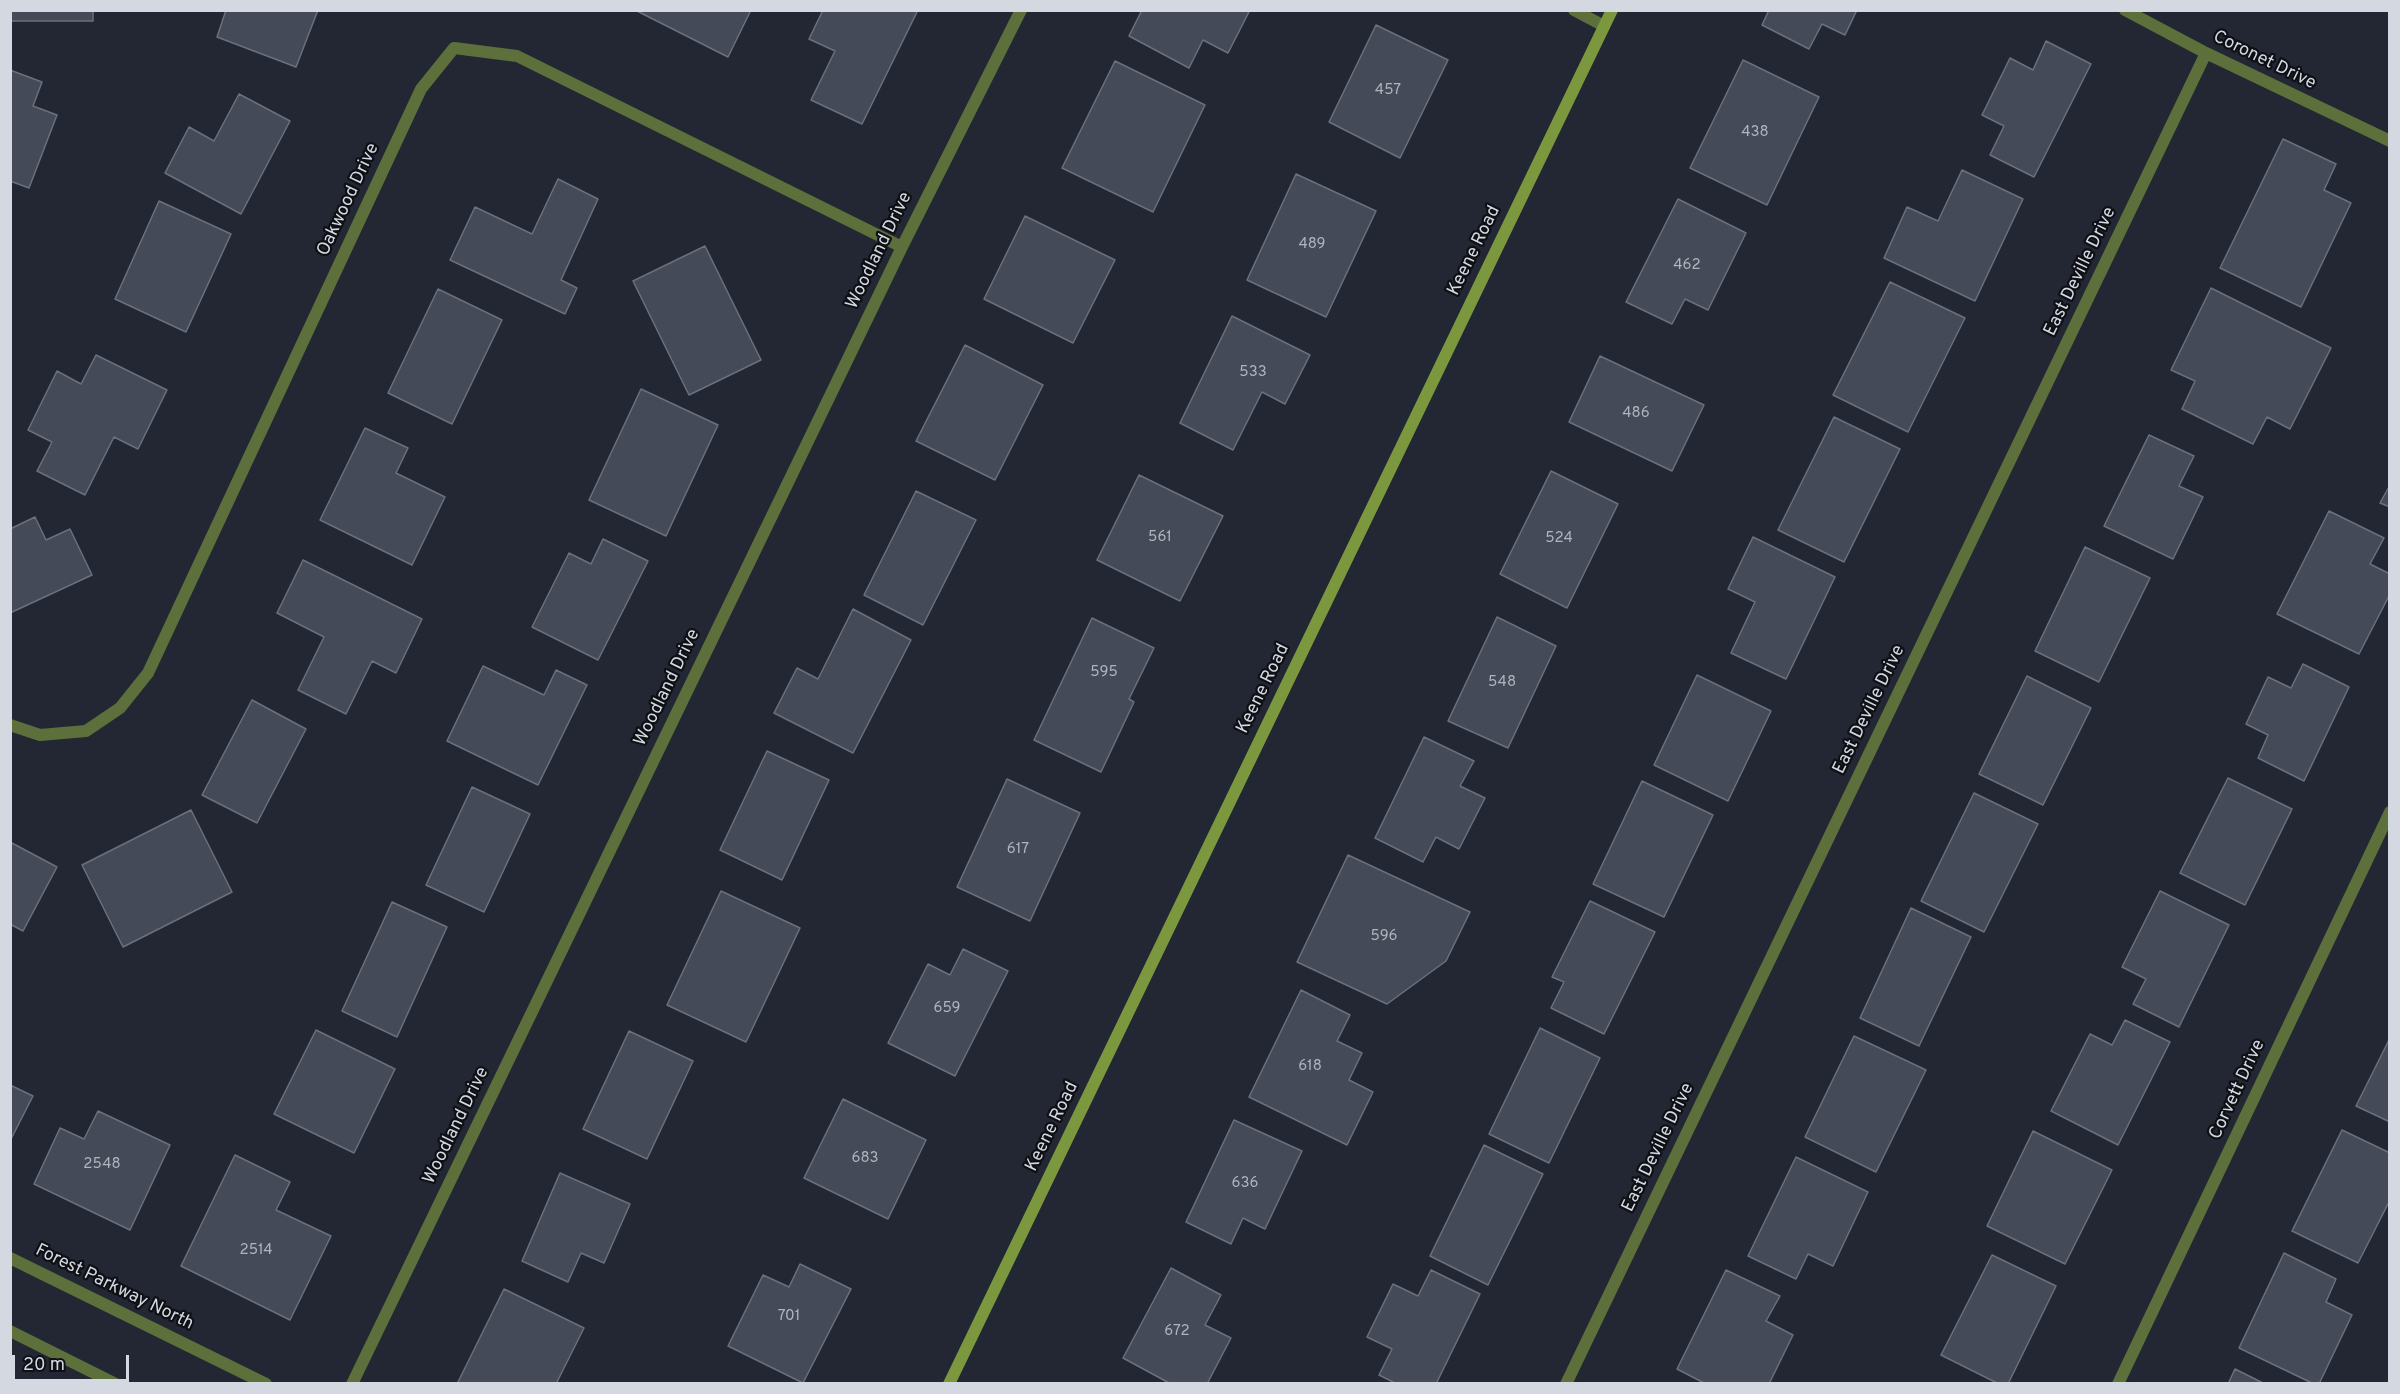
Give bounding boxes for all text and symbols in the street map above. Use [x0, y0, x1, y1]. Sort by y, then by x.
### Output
street label: Coronet Drive [2209, 27, 2319, 95]
house number: 457 [1375, 82, 1401, 100]
house number: 438 [1741, 124, 1769, 142]
street label: Oakwood Drive [313, 140, 385, 260]
street label: Woodland Drive [842, 189, 918, 313]
street label: Keene Road [1444, 203, 1506, 299]
street label: East Deville Drive [2040, 204, 2122, 340]
house number: 489 [1298, 236, 1326, 254]
house number: 462 [1673, 257, 1701, 275]
house number: 533 [1239, 364, 1267, 382]
house number: 486 [1622, 405, 1650, 423]
house number: 561 [1148, 529, 1172, 547]
house number: 524 [1545, 530, 1573, 548]
street label: Woodland Drive [630, 626, 706, 750]
street label: Keene Road [1233, 641, 1295, 737]
street label: East Deville Drive [1829, 642, 1911, 778]
house number: 595 [1090, 664, 1118, 682]
house number: 548 [1488, 674, 1516, 692]
house number: 617 [1007, 841, 1029, 859]
house number: 596 [1370, 928, 1398, 946]
house number: 659 [933, 1000, 961, 1018]
street label: Corvett Drive [2205, 1037, 2271, 1143]
house number: 618 [1298, 1058, 1322, 1076]
street label: Woodland Drive [419, 1064, 495, 1188]
street label: Keene Road [1022, 1079, 1084, 1175]
street label: East Deville Drive [1618, 1080, 1700, 1216]
house number: 683 [851, 1150, 879, 1168]
house number: 2548 [83, 1156, 121, 1174]
house number: 636 [1232, 1175, 1258, 1193]
street label: Forest Parkway North [31, 1240, 197, 1336]
house number: 2514 [239, 1242, 273, 1260]
house number: 701 [778, 1308, 800, 1326]
house number: 672 [1164, 1323, 1190, 1341]
scale bar [15, 1343, 132, 1381]
text: 20 m [23, 1354, 65, 1377]

